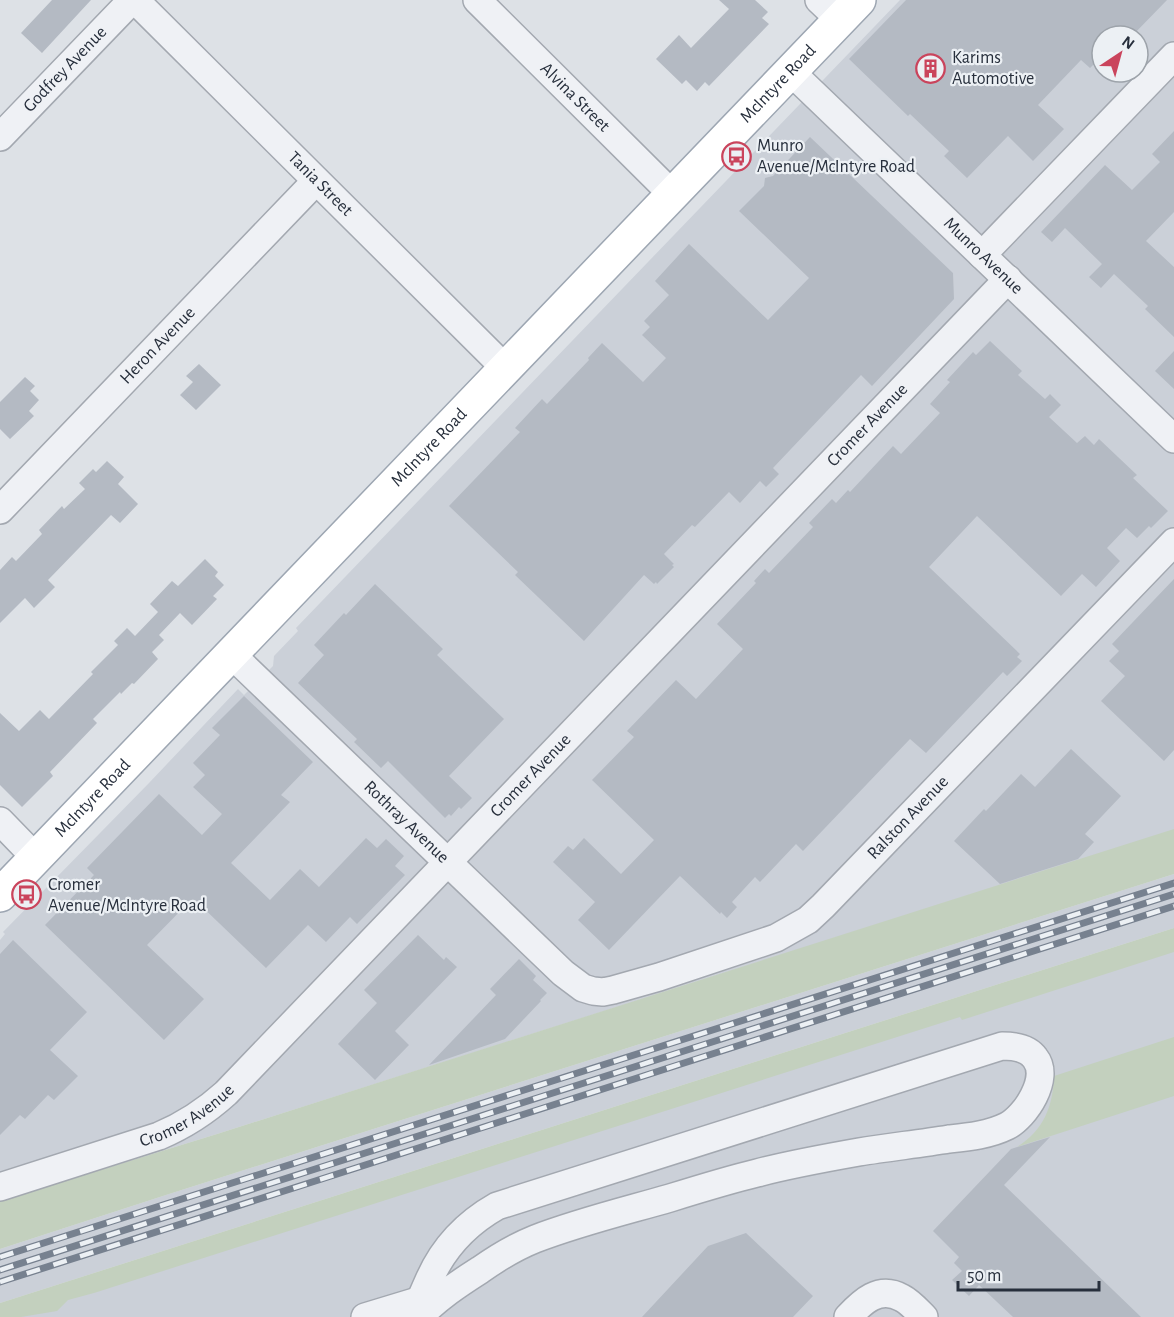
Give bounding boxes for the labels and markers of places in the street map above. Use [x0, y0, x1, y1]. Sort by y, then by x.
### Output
place label: Karims Automotive [952, 49, 1034, 88]
building icon: Karims Automotive [915, 52, 947, 84]
place label: Munro Avenue/McIntyre Road [757, 137, 915, 176]
bus stop icon: Munro Avenue/McIntyre Road [720, 140, 752, 172]
place label: Cromer Avenue/McIntyre Road [48, 876, 206, 915]
bus stop icon: Cromer Avenue/McIntyre Road [11, 879, 43, 911]

